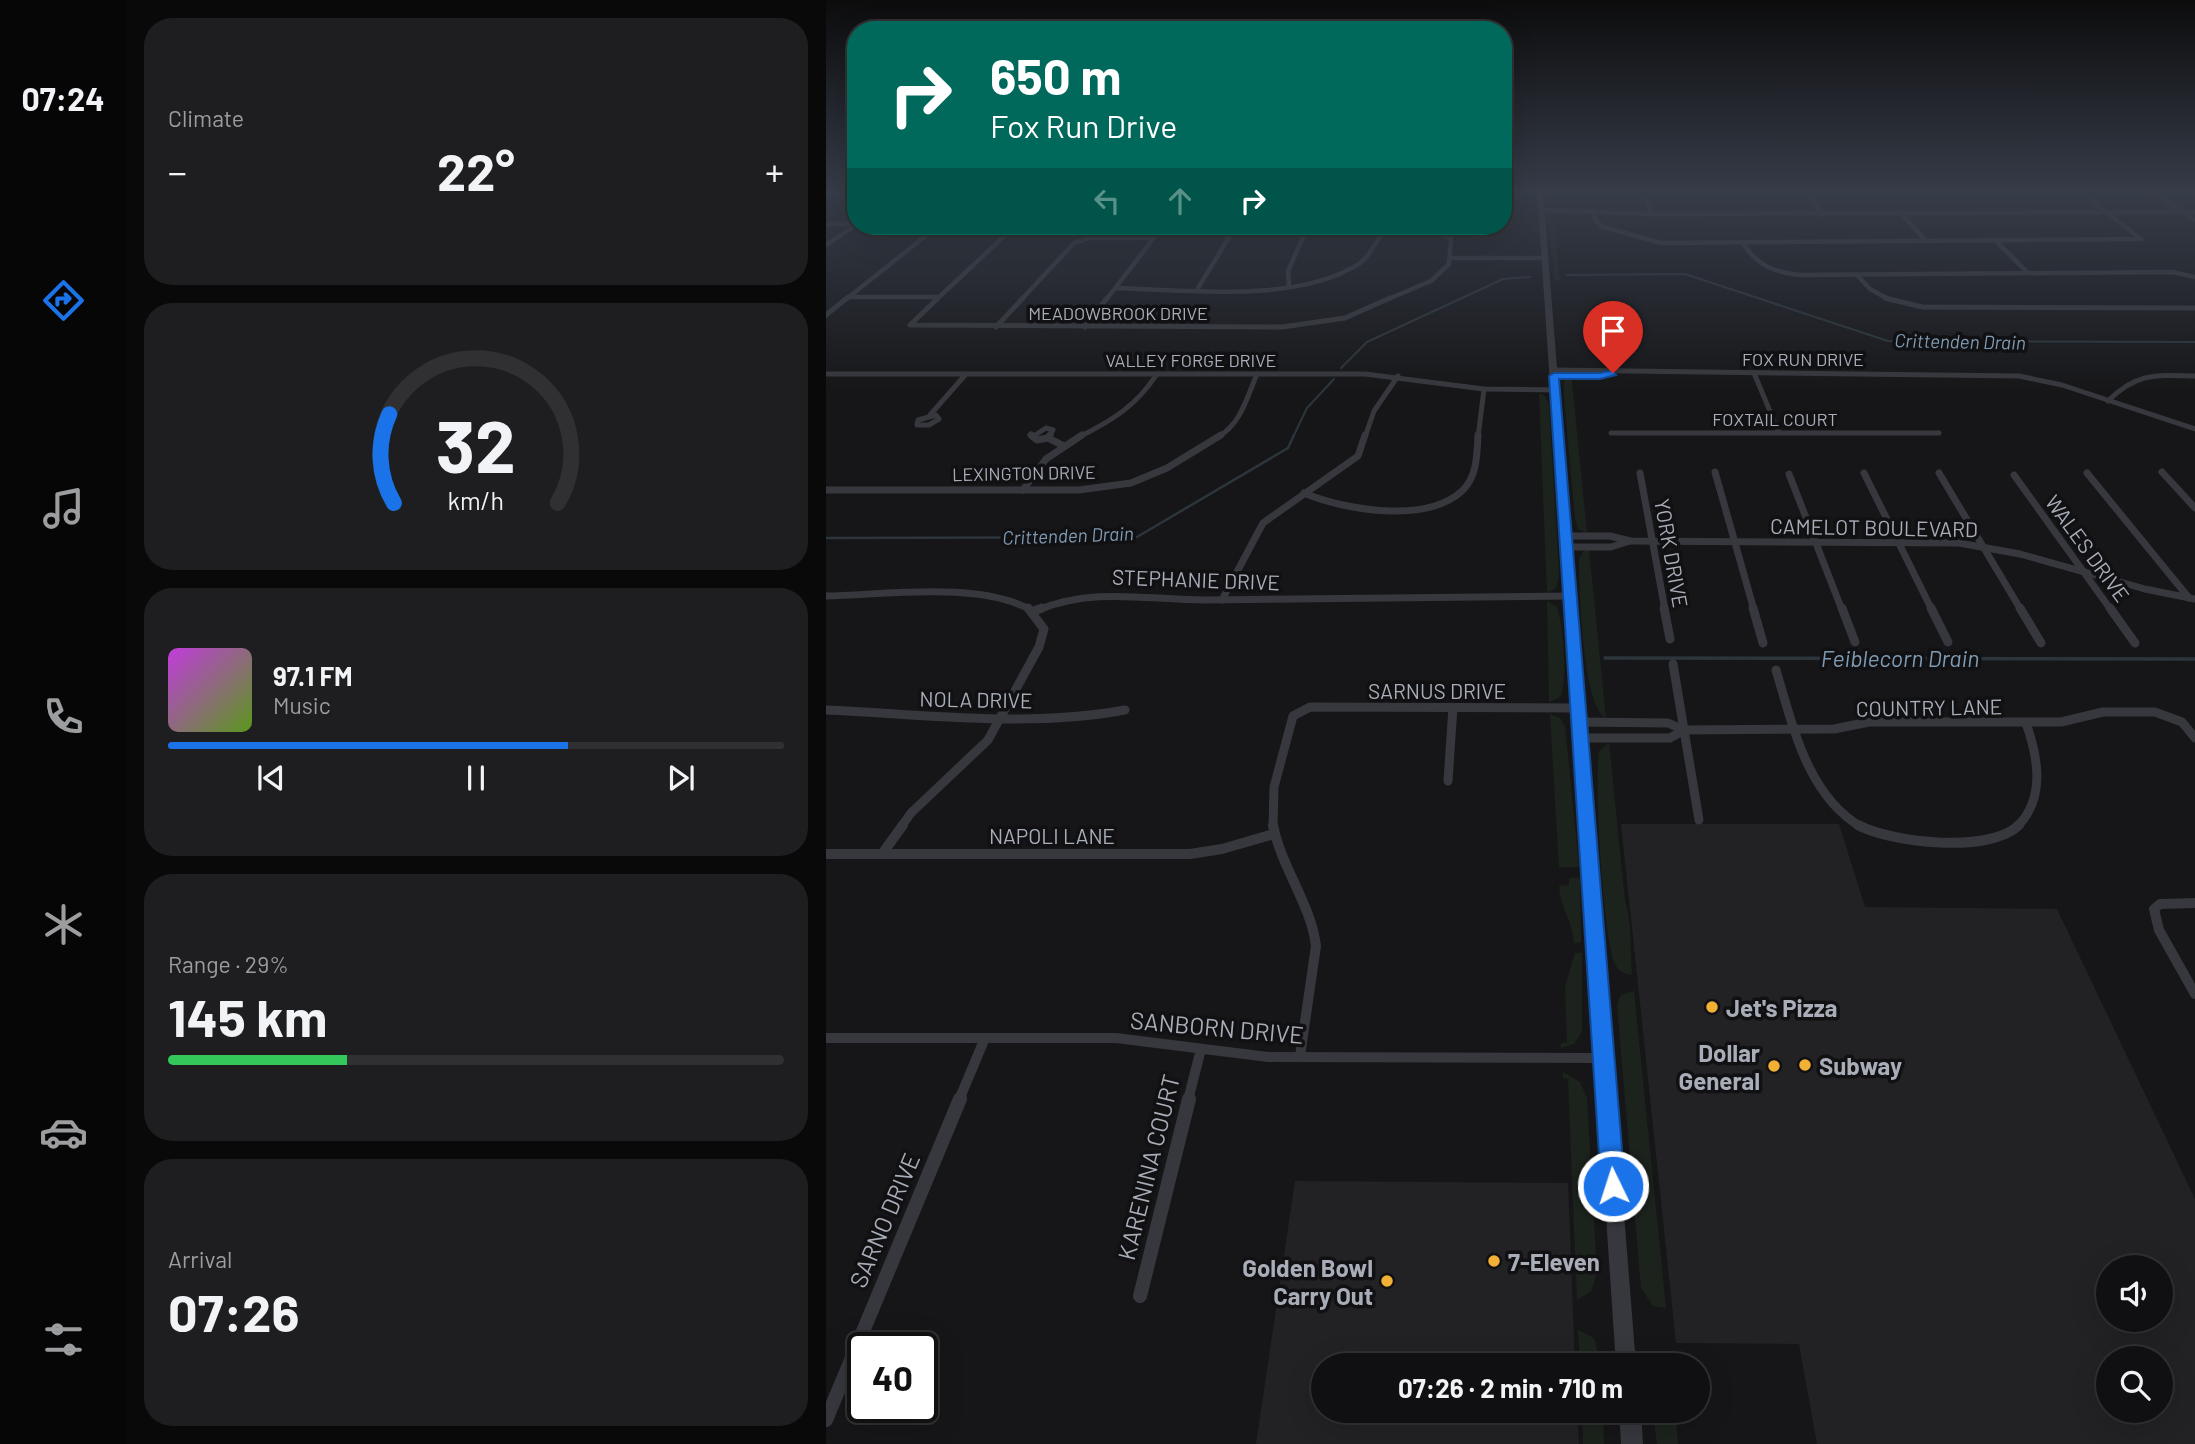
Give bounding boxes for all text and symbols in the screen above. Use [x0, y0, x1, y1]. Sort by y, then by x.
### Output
text: 650 m [990, 46, 1121, 105]
icon: right [875, 49, 966, 140]
text: 07:24 [21, 79, 105, 117]
text: Climate [168, 104, 244, 132]
text: Fox Run Drive [990, 106, 1177, 144]
text: 22° [437, 139, 515, 201]
text: − [168, 148, 187, 194]
text: + [765, 148, 784, 194]
icon: left [1088, 182, 1126, 220]
icon: ahead [1161, 182, 1199, 220]
icon: right [1234, 182, 1272, 220]
icon: directions [39, 276, 88, 325]
pin [1583, 301, 1643, 373]
street label: MEADOWBROOK DRIVE [1028, 302, 1208, 324]
icon: arrive [1594, 312, 1632, 350]
water label: Crittenden Drain [1894, 328, 2026, 354]
street label: FOX RUN DRIVE [1742, 348, 1864, 370]
street label: VALLEY FORGE DRIVE [1106, 349, 1276, 371]
text: 32 [436, 400, 516, 488]
street label: FOXTAIL COURT [1712, 408, 1838, 430]
street label: LEXINGTON DRIVE [952, 461, 1096, 485]
icon: music [39, 484, 88, 533]
text: km/h [448, 485, 504, 515]
street label: WALES DRIVE [2041, 490, 2135, 606]
street label: YORK DRIVE [1650, 496, 1694, 610]
street label: CAMELOT BOULEVARD [1770, 513, 1978, 541]
water label: Crittenden Drain [1002, 521, 1134, 549]
street label: STEPHANIE DRIVE [1112, 564, 1280, 594]
water label: Feiblecorn Drain [1821, 644, 1979, 672]
text: 97.1 FM [273, 660, 353, 691]
street label: SARNUS DRIVE [1368, 678, 1506, 703]
street label: NOLA DRIVE [919, 686, 1033, 712]
text: Music [273, 691, 331, 719]
icon: phone [39, 692, 88, 741]
street label: COUNTRY LANE [1856, 693, 2002, 721]
icon: previous [252, 759, 290, 797]
icon: pause [457, 759, 495, 797]
icon: next [662, 759, 700, 797]
street label: NAPOLI LANE [989, 823, 1115, 848]
icon: climate [39, 900, 88, 949]
text: Range · 29% [168, 950, 289, 978]
text: 145 km [168, 985, 327, 1047]
place label: Jet's Pizza [1726, 993, 1837, 1022]
marker: Jet's Pizza [1704, 999, 1720, 1015]
street label: SANBORN DRIVE [1129, 1005, 1305, 1049]
place label: Dollar General [1678, 1038, 1760, 1095]
place label: Subway [1819, 1051, 1902, 1080]
marker: Subway [1797, 1057, 1813, 1073]
marker: Dollar General [1766, 1058, 1782, 1074]
street label: KARENINA COURT [1111, 1071, 1185, 1263]
icon: car [39, 1108, 88, 1157]
street label: SARNO DRIVE [843, 1148, 925, 1292]
position arrow [1576, 1149, 1650, 1223]
text: Arrival [168, 1245, 232, 1273]
place label: 7-Eleven [1508, 1247, 1600, 1276]
place label: Golden Bowl Carry Out [1242, 1253, 1373, 1310]
marker: 7-Eleven [1486, 1253, 1502, 1269]
map controls [2096, 1255, 2173, 1423]
button: sound [2096, 1255, 2173, 1332]
marker: Golden Bowl Carry Out [1379, 1273, 1395, 1289]
text: 07:26 [168, 1280, 299, 1342]
icon: filters [39, 1315, 88, 1364]
speed limit sign: 40 [847, 1332, 938, 1423]
button: search [2096, 1346, 2173, 1423]
text: 07:26 · 2 min · 710 m [1398, 1372, 1623, 1403]

